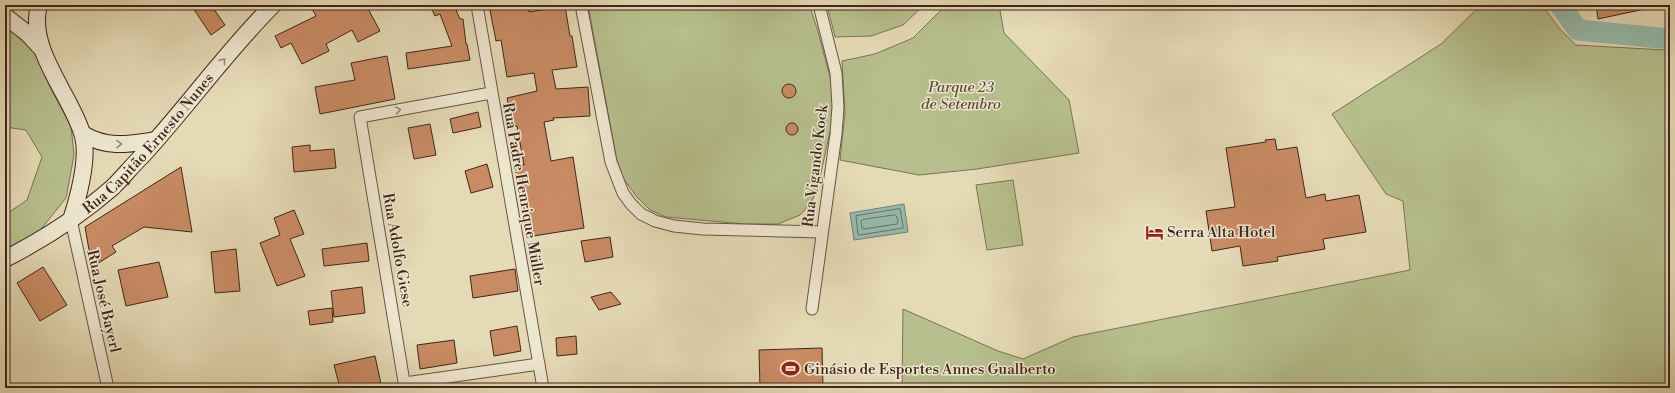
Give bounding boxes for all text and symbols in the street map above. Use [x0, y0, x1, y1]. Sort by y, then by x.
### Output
one-way arrow [219, 59, 226, 66]
street label: Rua Capitão Ernesto Nunes [79, 69, 218, 218]
park label: Parque 23 de Setembro [921, 78, 1001, 114]
street label: Rua Padre Henrique Müller [498, 101, 549, 288]
street label: Rua Vigando Kock [799, 102, 833, 228]
one-way arrow [395, 106, 401, 115]
one-way arrow [116, 140, 122, 148]
street label: Rua Adolfo Giese [378, 192, 417, 309]
hotel icon: Serra Alta Hotel [1144, 222, 1164, 242]
place label: Serra Alta Hotel [1167, 223, 1276, 242]
street label: Rua José Bayerl [82, 248, 125, 355]
sports icon: Ginásio de Esportes Annes Gualberto [781, 359, 801, 379]
place label: Ginásio de Esportes Annes Gualberto [804, 360, 1056, 379]

